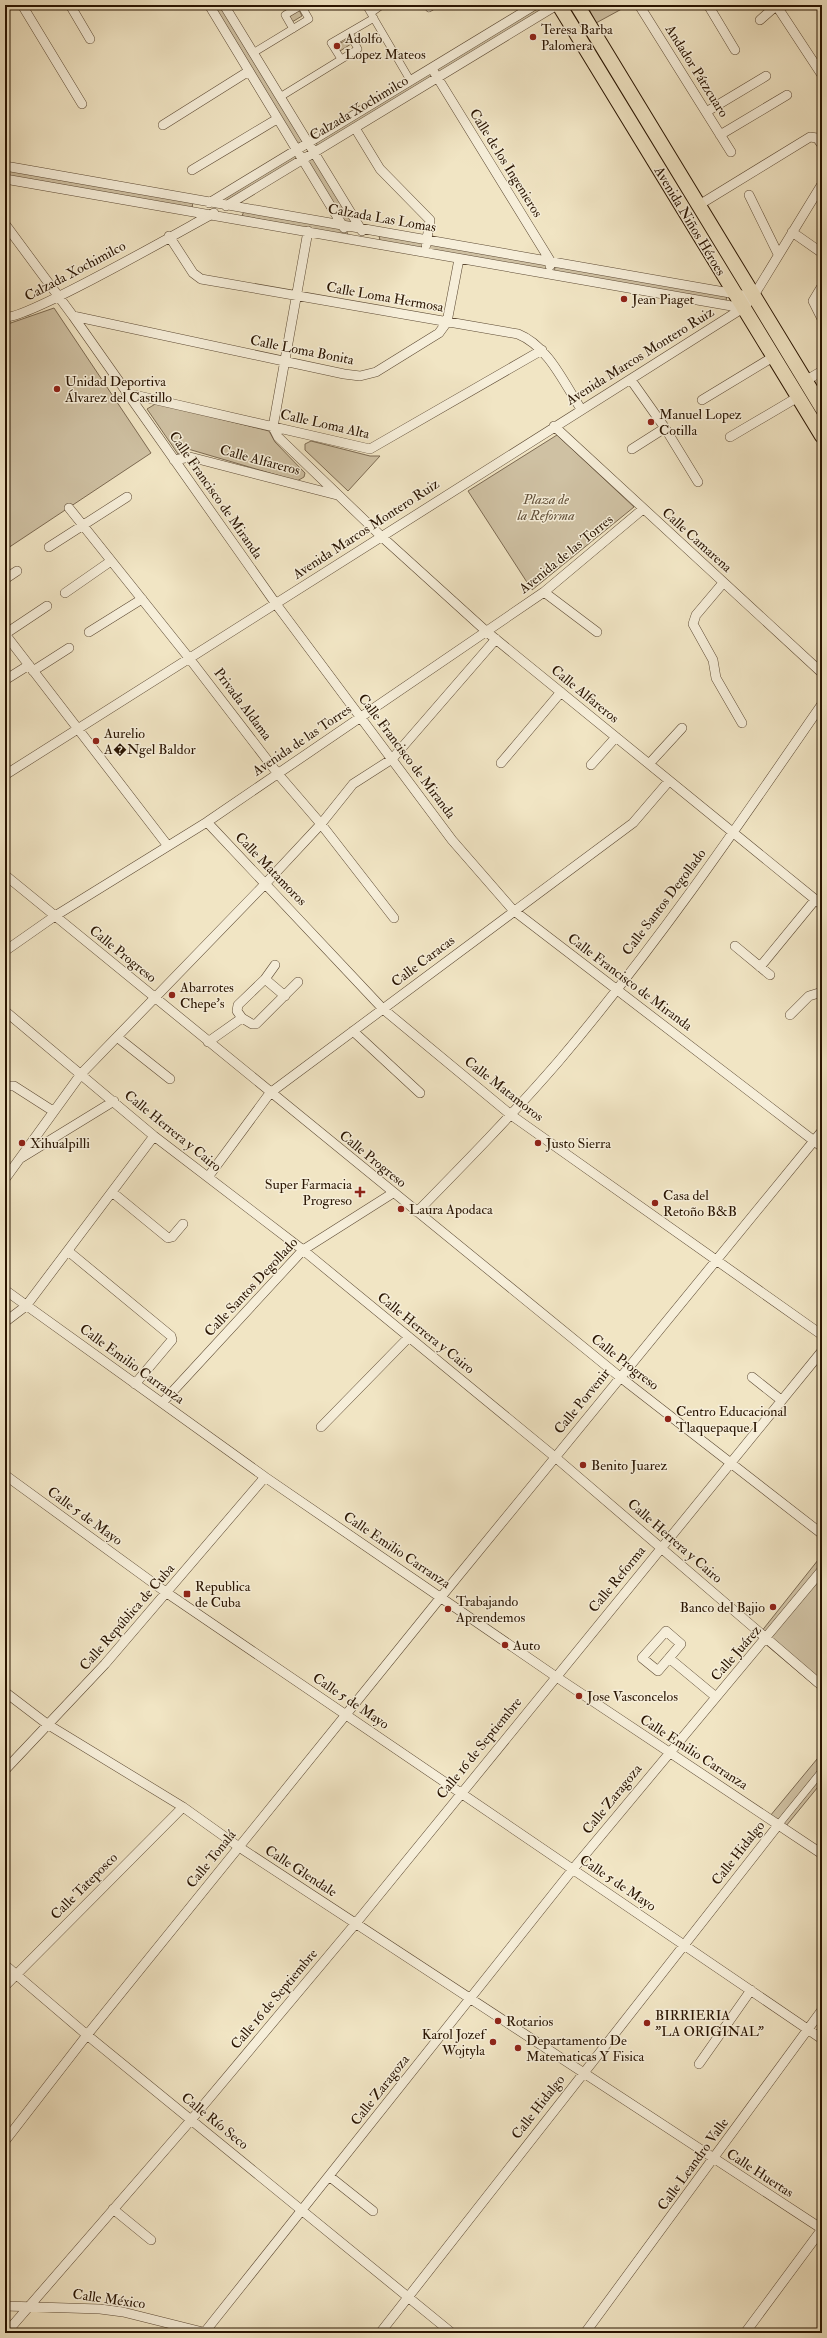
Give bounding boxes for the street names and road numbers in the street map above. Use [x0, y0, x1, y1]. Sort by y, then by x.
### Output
street label: Andador Pátzcuaro [661, 21, 732, 121]
street label: Calzada Xochimilco [307, 72, 412, 144]
street label: Calle de los Ingenieros [466, 106, 546, 221]
street label: Avenida Niños Héroes [650, 162, 729, 279]
street label: Calzada Las Lomas [327, 200, 438, 236]
street label: Calzada Xochimilco [22, 237, 129, 305]
street label: Calle Loma Hermosa [325, 278, 445, 316]
street label: Avenida Marcos Montero Ruiz [562, 303, 717, 409]
street label: Calle Loma Bonita [249, 332, 356, 368]
street label: Calle Loma Alta [279, 405, 372, 443]
street label: Calle Francisco de Miranda [166, 428, 267, 562]
street label: Calle Alfareros [218, 441, 302, 479]
street label: Avenida Marcos Montero Ruiz [289, 475, 443, 583]
street label: Calle Camarena [658, 504, 736, 576]
street label: Avenida de las Torres [515, 511, 617, 598]
street label: Calle Alfareros [548, 661, 623, 727]
street label: Privada Aldama [210, 665, 276, 744]
street label: Calle Francisco de Miranda [355, 690, 460, 822]
street label: Avenida de las Torres [248, 700, 355, 780]
street label: Calle Matamoros [232, 829, 310, 909]
street label: Calle Santos Degollado [618, 845, 710, 959]
street label: Calle Progreso [86, 922, 160, 986]
street label: Calle Francisco de Miranda [564, 930, 696, 1035]
street label: Calle Caracas [388, 932, 458, 990]
street label: Calle Matamoros [461, 1053, 547, 1125]
street label: Calle Herrera y Cairo [120, 1087, 225, 1176]
street label: Calle Progreso [336, 1127, 410, 1191]
street label: Calle Santos Degollado [201, 1234, 301, 1340]
street label: Calle Herrera y Cairo [373, 1289, 478, 1378]
street label: Calle Emilio Carranza [76, 1320, 188, 1408]
street label: Calle Progreso [588, 1330, 662, 1394]
street label: Calle Porvenir [550, 1364, 614, 1437]
street label: Calle 5 de Mayo [44, 1483, 126, 1550]
street label: Calle Herrera y Cairo [624, 1495, 726, 1588]
street label: Calle Emilio Carranza [340, 1508, 454, 1592]
street label: Calle Reforma [585, 1542, 649, 1616]
street label: Calle República de Cuba [76, 1560, 179, 1675]
street label: Calle Juárez [707, 1622, 765, 1684]
street label: Calle 5 de Mayo [309, 1669, 393, 1734]
street label: Calle 16 de Septiembre [433, 1694, 526, 1803]
street label: Calle Emilio Carranza [637, 1711, 751, 1793]
street label: Calle Zaragoza [579, 1760, 646, 1837]
street label: Calle Hidalgo [708, 1817, 769, 1889]
street label: Calle Tonalá [183, 1826, 240, 1891]
street label: Calle Glendale [262, 1841, 340, 1901]
street label: Calle Tateposco [47, 1849, 122, 1924]
street label: Calle 5 de Mayo [576, 1851, 660, 1916]
street label: Calle 16 de Septiembre [227, 1945, 322, 2053]
street label: Calle Zaragoza [347, 2051, 413, 2129]
street label: Calle Hidalgo [508, 2071, 569, 2143]
street label: Calle Río Seco [178, 2089, 252, 2153]
street label: Calle Leandro Valle [654, 2114, 732, 2213]
street label: Calle Huertas [723, 2145, 797, 2201]
street label: Calle México [72, 2285, 147, 2313]

